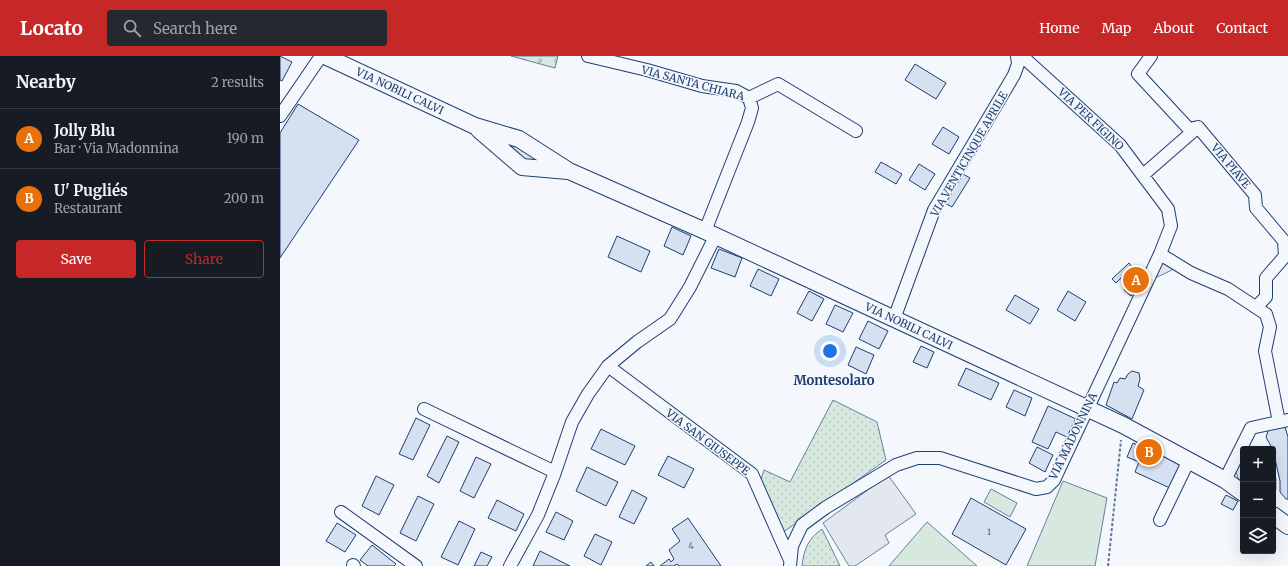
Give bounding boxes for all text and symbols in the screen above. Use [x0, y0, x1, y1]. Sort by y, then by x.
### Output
search box [107, 10, 387, 46]
text: Locato [20, 16, 83, 40]
icon: search [121, 17, 143, 39]
text: Search here [153, 19, 237, 38]
text: Home [1039, 19, 1080, 37]
text: Map [1102, 19, 1131, 37]
text: About [1153, 19, 1194, 37]
text: Contact [1216, 19, 1268, 37]
street label: VIA SANTA CHIARA [639, 62, 746, 104]
street label: VIA NOBILI CALVI [353, 64, 446, 117]
text: Nearby [16, 71, 76, 93]
text: 2 results [211, 74, 264, 91]
street label: VIA PER FIGINO [1054, 84, 1127, 153]
street label: VIA VENTICINQUE APRILE [927, 89, 1011, 220]
text: Jolly Blu [54, 121, 115, 140]
text: A [24, 130, 34, 147]
text: 190 m [227, 130, 264, 147]
text: Bar · Via Madonnina [54, 140, 179, 157]
street label: VIA PIAVE [1208, 140, 1254, 191]
text: U' Pugliés [54, 181, 128, 200]
text: B [24, 190, 34, 207]
text: 200 m [224, 190, 264, 207]
text: Restaurant [54, 200, 122, 217]
button: Save [16, 240, 136, 278]
button: Share [144, 240, 264, 278]
pin: A [1123, 265, 1149, 295]
street label: VIA NOBILI CALVI [862, 299, 955, 352]
your location [820, 341, 840, 361]
district label: Montesolaro [793, 372, 875, 389]
street label: VIA MADONNINA [1045, 390, 1100, 483]
street label: VIA SAN GIUSEPPE [662, 405, 753, 478]
pin: B [1136, 437, 1162, 467]
map controls [1240, 446, 1276, 554]
button: + [1240, 446, 1276, 482]
button: − [1240, 482, 1276, 518]
button: layers [1240, 518, 1276, 554]
house number: 1 [987, 526, 991, 537]
house number: 4 [688, 540, 694, 551]

